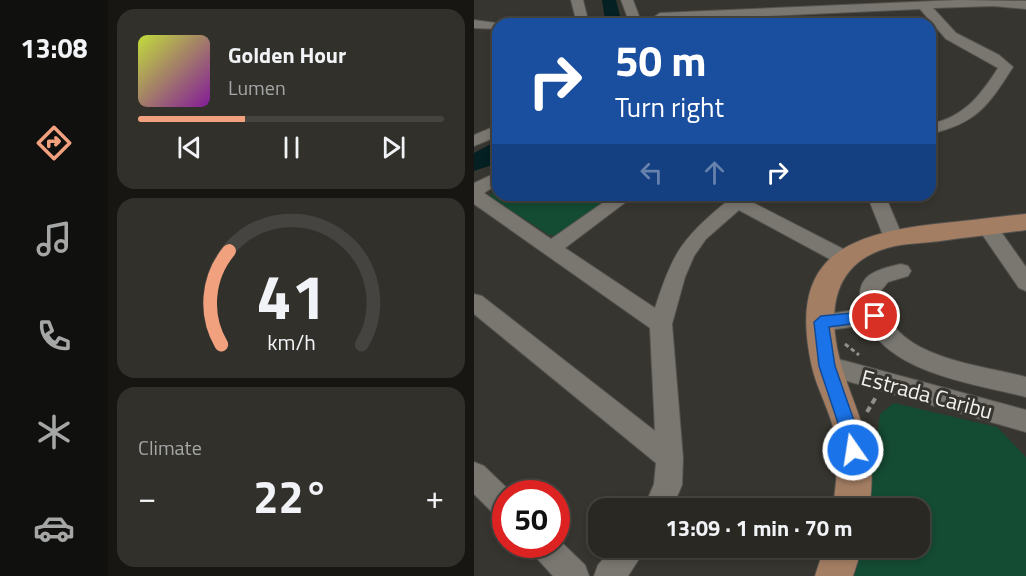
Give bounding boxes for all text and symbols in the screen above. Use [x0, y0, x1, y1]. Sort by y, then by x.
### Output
text: 13:08 [20, 27, 88, 68]
text: 50 m [615, 28, 707, 92]
text: Golden Hour [228, 38, 346, 72]
icon: right [516, 42, 594, 120]
text: Lumen [228, 72, 286, 103]
text: Turn right [615, 86, 724, 127]
icon: directions [33, 122, 75, 164]
icon: previous [173, 131, 206, 164]
icon: pause [275, 131, 308, 164]
icon: next [377, 131, 410, 164]
icon: left [635, 156, 668, 189]
icon: ahead [698, 156, 731, 189]
icon: right [761, 156, 794, 189]
icon: music [33, 218, 75, 260]
text: 41 [256, 248, 326, 343]
pin [849, 290, 900, 341]
icon: arrive [858, 299, 891, 332]
icon: phone [33, 315, 75, 357]
text: km/h [267, 326, 315, 358]
street label: Estrada Caribu [857, 360, 997, 428]
icon: climate [33, 411, 75, 453]
position arrow [821, 418, 885, 482]
text: Climate [138, 432, 202, 463]
text: 22° [253, 462, 329, 530]
text: − [138, 472, 156, 522]
text: + [426, 472, 444, 522]
speed limit sign: 50 [492, 480, 570, 558]
icon: car [33, 507, 75, 549]
text: 13:09 · 1 min · 70 m [666, 511, 852, 545]

